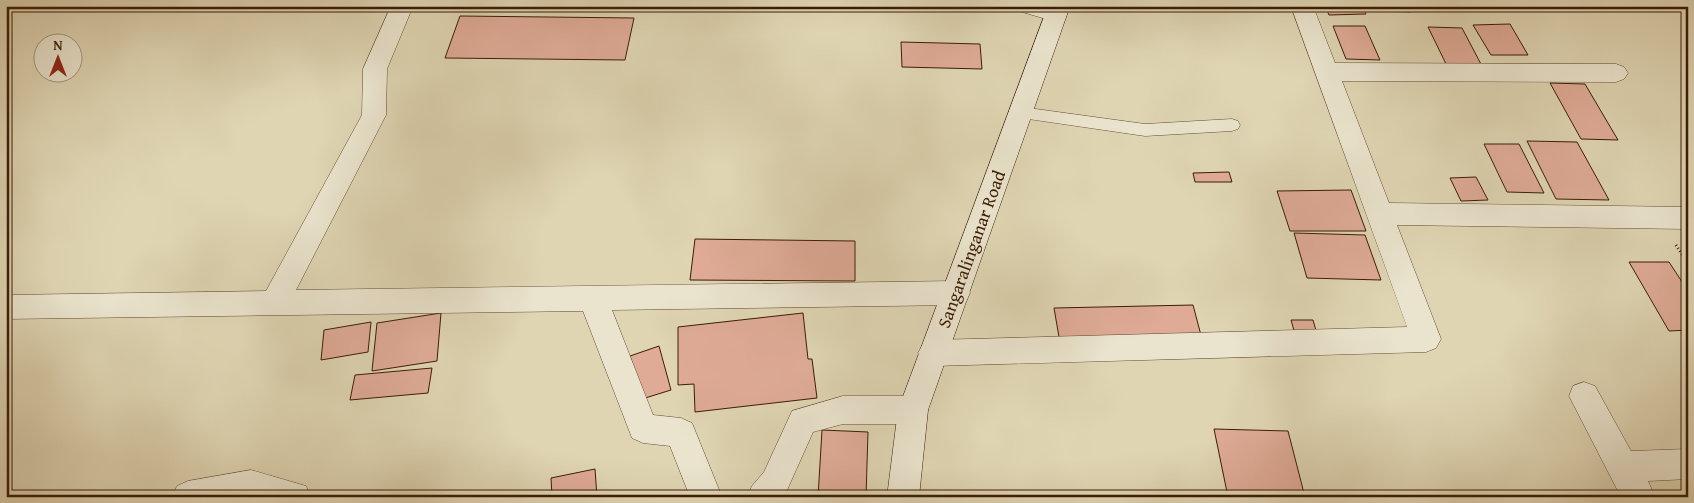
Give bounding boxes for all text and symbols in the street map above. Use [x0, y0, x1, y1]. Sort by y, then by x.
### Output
north arrow [32, 32, 82, 82]
text: N [53, 35, 63, 55]
street label: Sangaralinganar Road [930, 166, 1012, 332]

